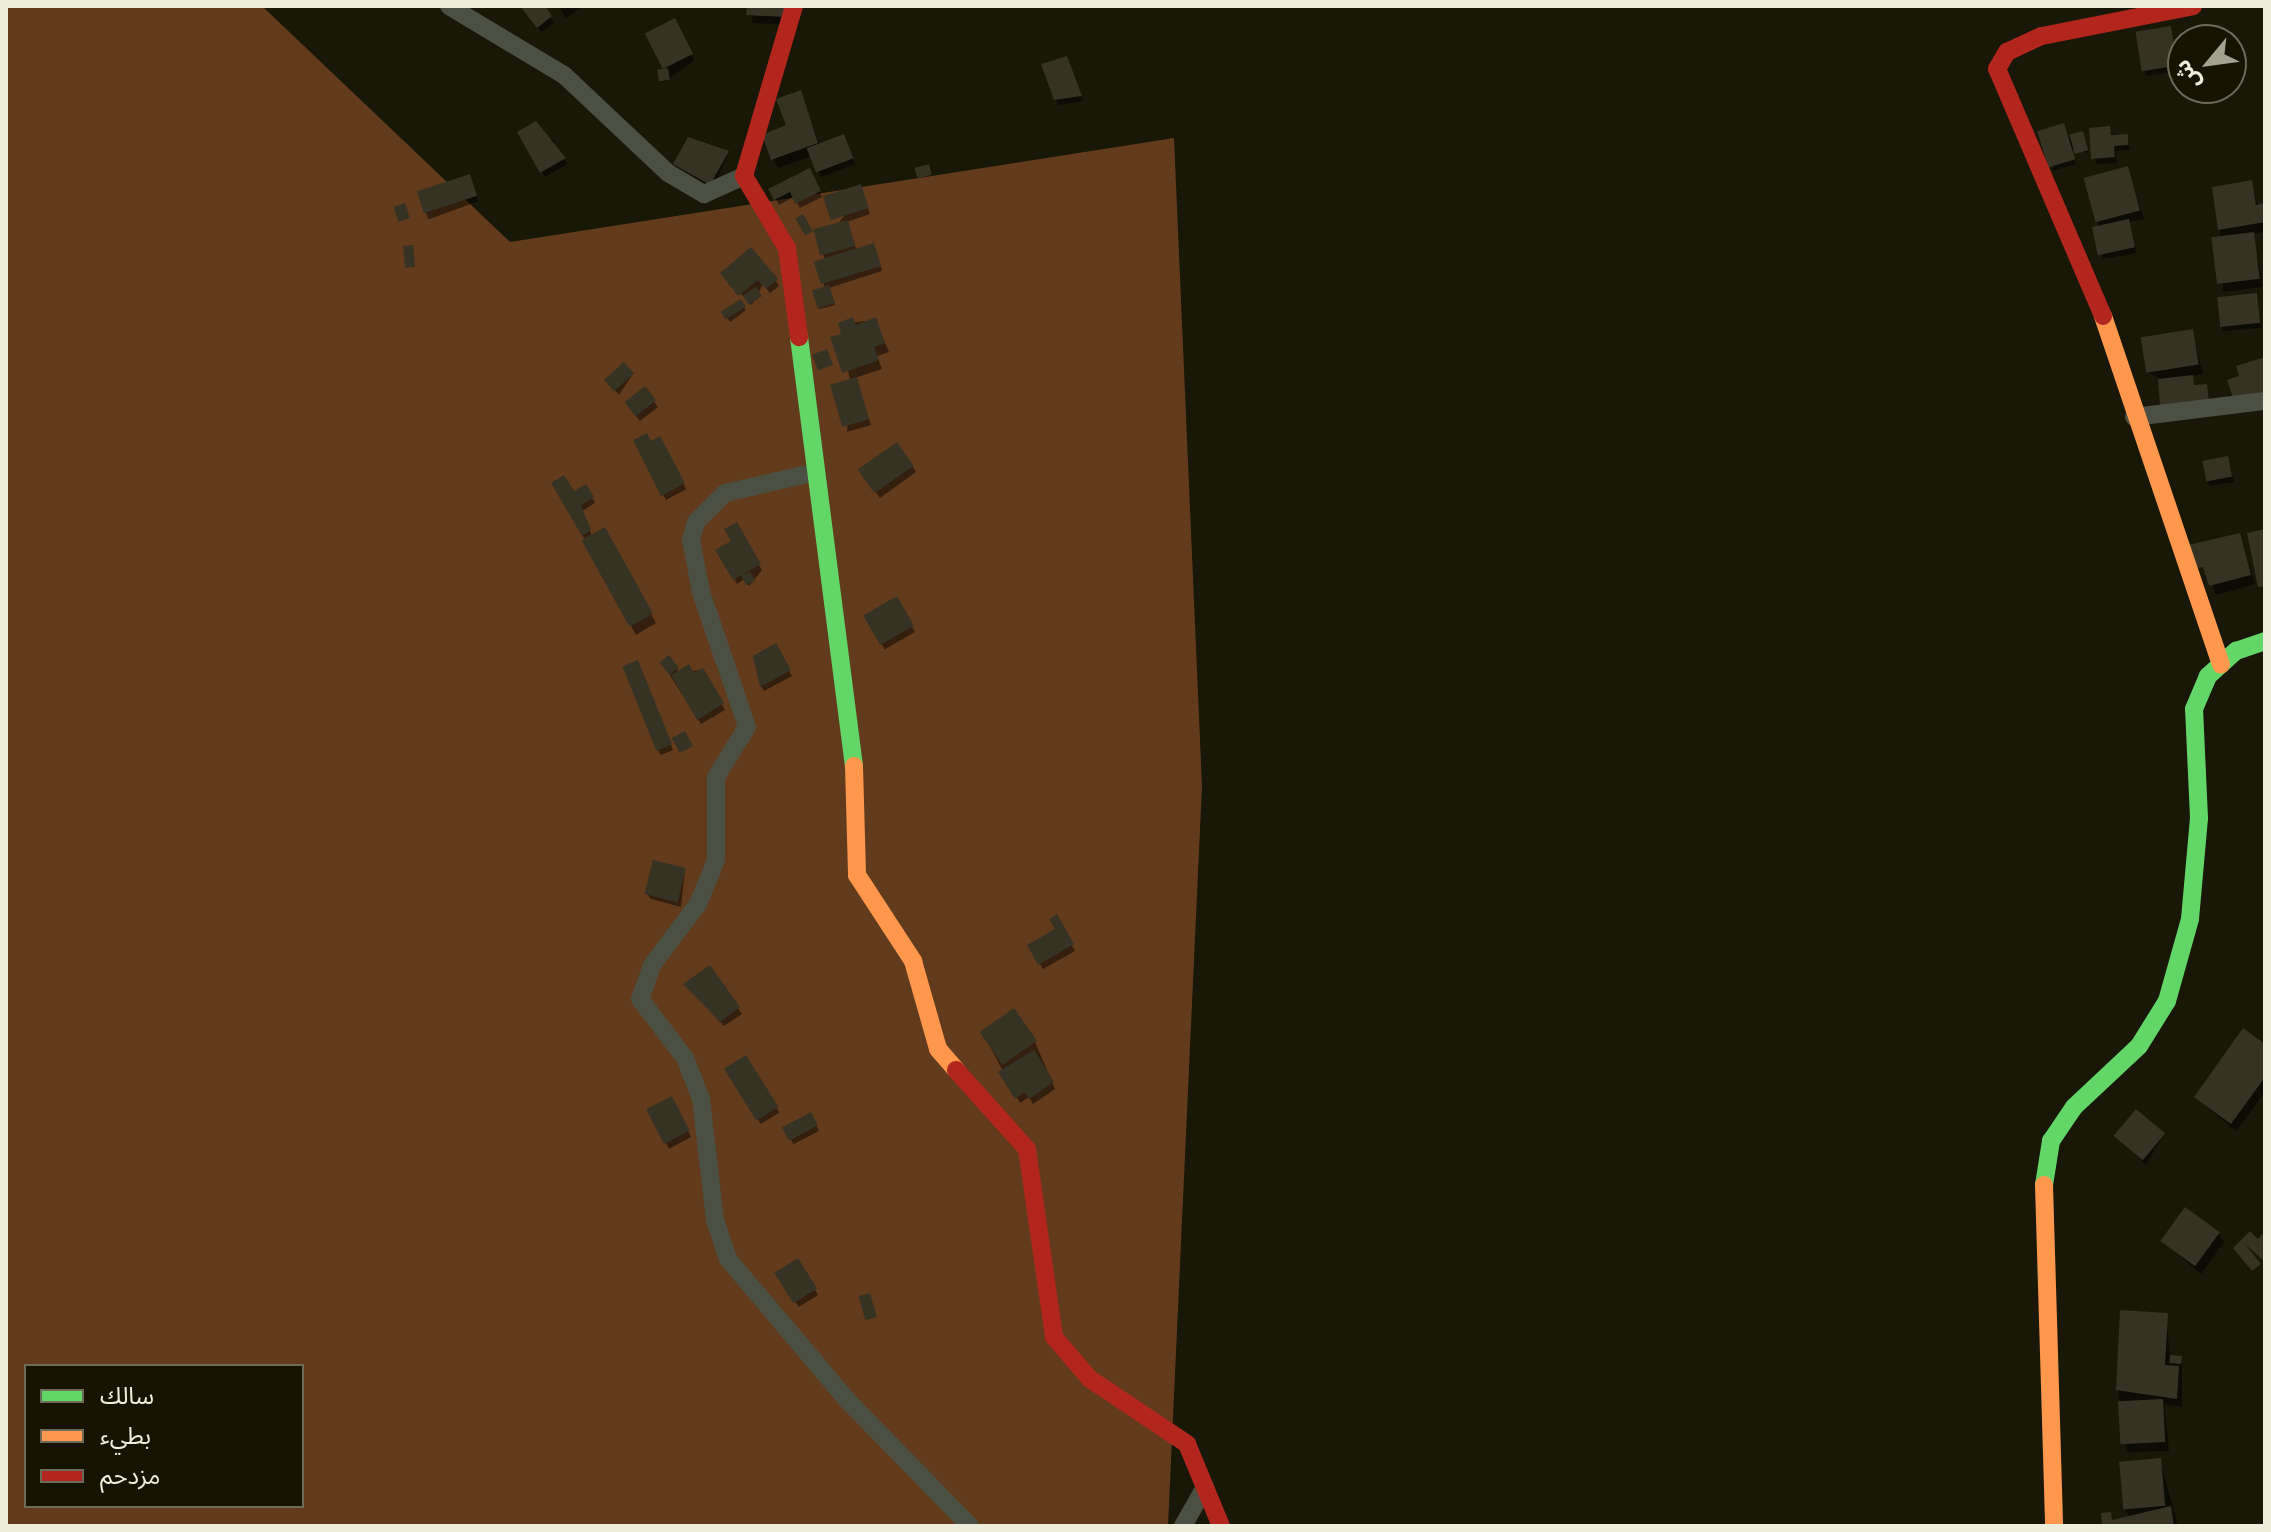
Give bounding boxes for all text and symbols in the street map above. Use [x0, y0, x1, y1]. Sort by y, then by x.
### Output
north arrow [2167, 24, 2247, 104]
text: ش [2168, 55, 2206, 95]
legend [24, 1364, 304, 1508]
text: سالك [100, 1381, 154, 1410]
text: بطيء [100, 1421, 151, 1450]
text: مزدحم [100, 1461, 160, 1490]

